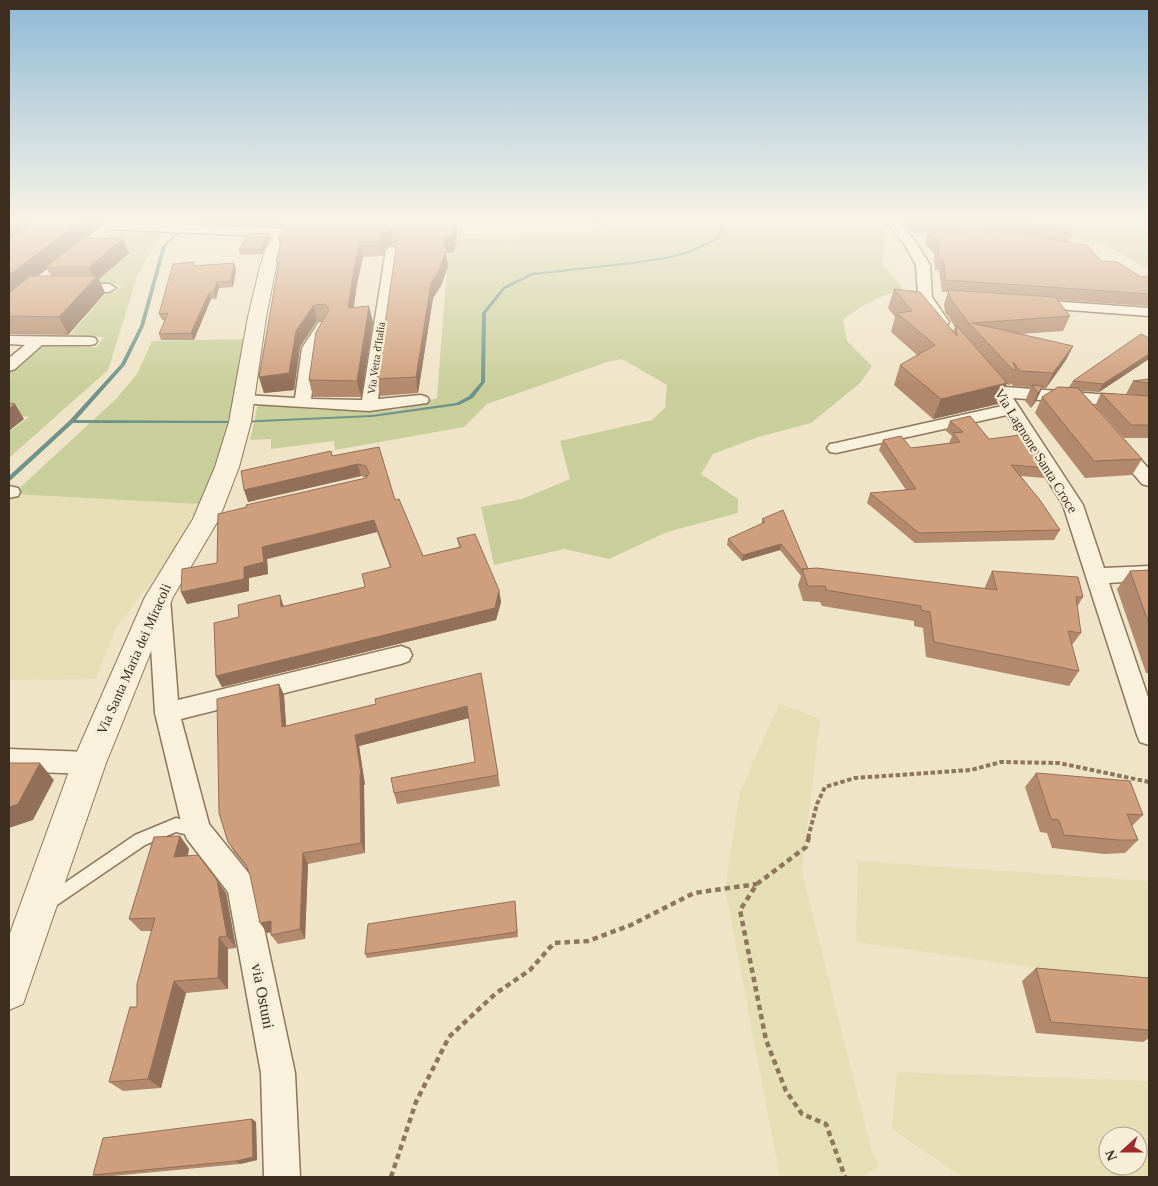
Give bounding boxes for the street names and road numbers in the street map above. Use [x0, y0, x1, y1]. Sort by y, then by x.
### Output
street label: Via Vetta d'Italia [365, 321, 387, 395]
street label: Via Lagnone Santa Croce [992, 386, 1080, 516]
street label: Via Santa Maria dei Miracoli [94, 581, 174, 737]
street label: via Ostuni [248, 962, 278, 1031]

